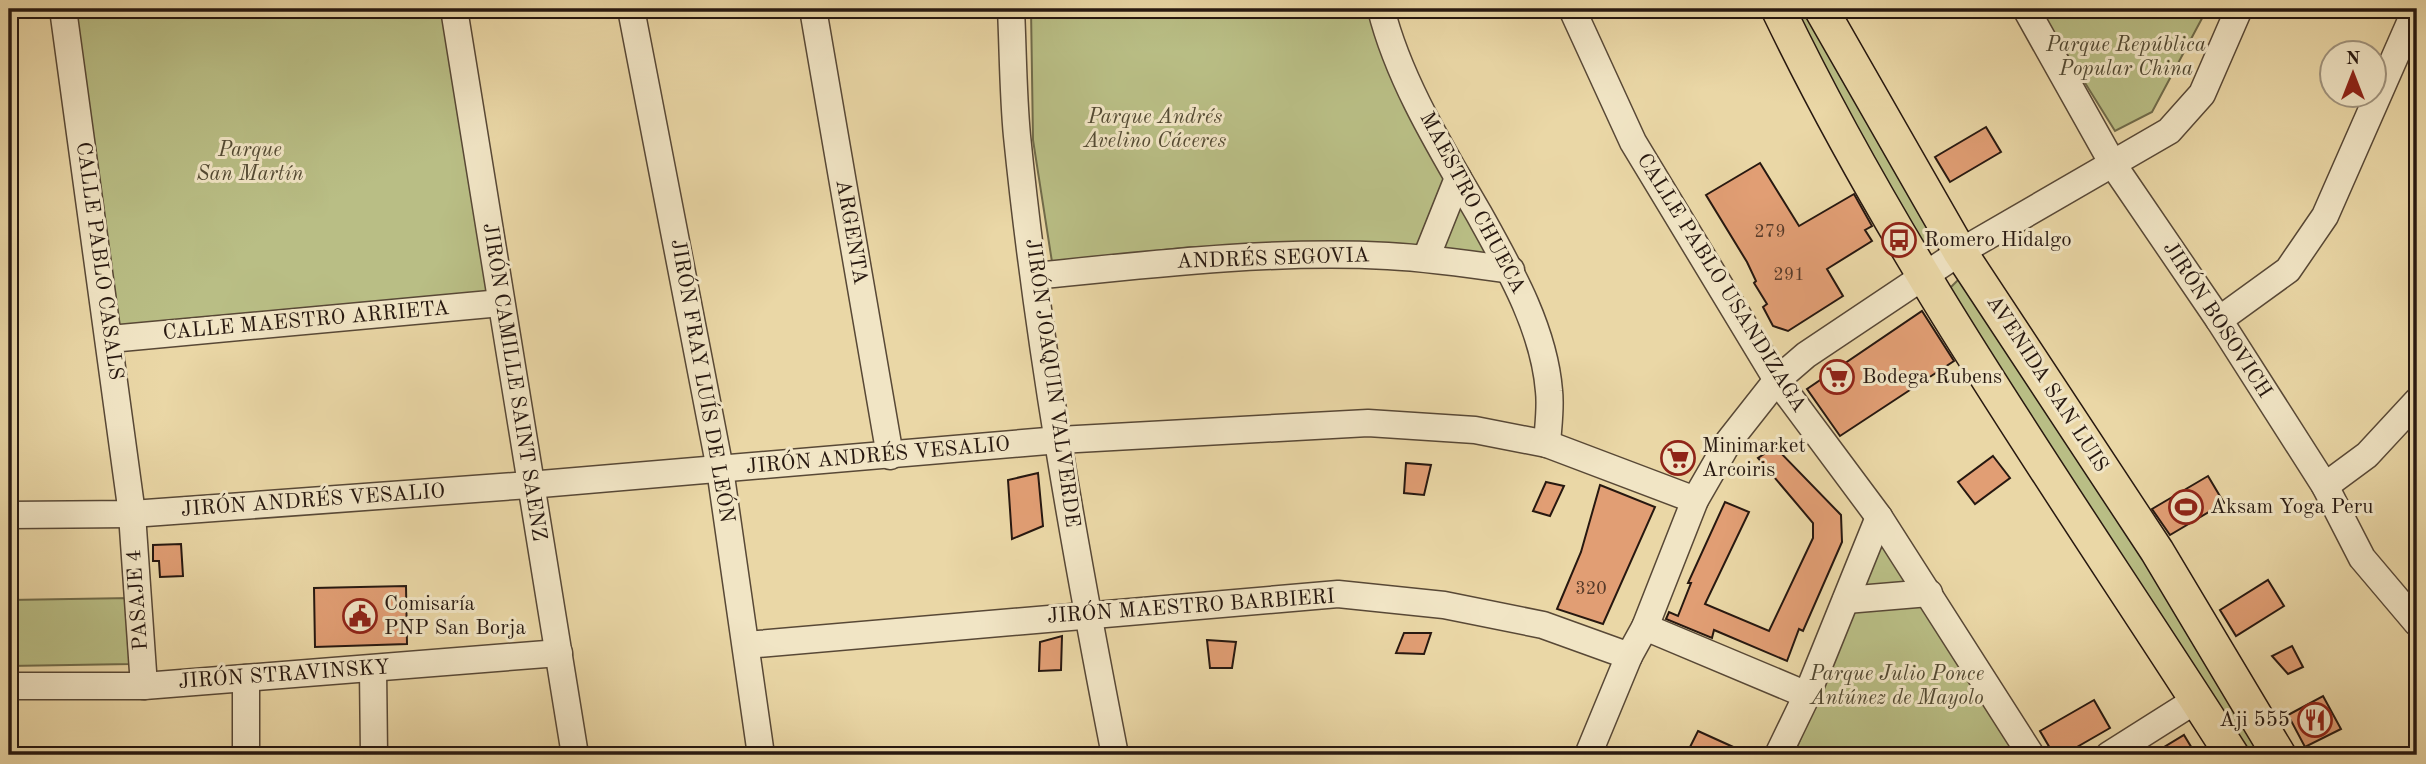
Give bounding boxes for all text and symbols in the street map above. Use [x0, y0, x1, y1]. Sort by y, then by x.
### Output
park label: Parque República Popular China [2045, 35, 2206, 80]
north arrow [2318, 38, 2388, 108]
text: N [2346, 50, 2361, 69]
park label: Parque Andrés Avelino Cáceres [1083, 107, 1226, 152]
street label: MAESTRO CHUECA [1415, 109, 1529, 297]
park label: Parque San Martín [197, 140, 303, 185]
street label: CALLE PABLO CASALS [72, 141, 126, 381]
street label: CALLE PABLO USANDIZAGA [1632, 150, 1810, 416]
street label: ARGENTA [831, 178, 871, 286]
street label: JIRÓN CAMILLE SAINT SAENZ [478, 221, 554, 542]
bus stop icon: Romero Hidalgo [1880, 221, 1918, 259]
house number: 279 [1754, 223, 1786, 241]
place label: Romero Hidalgo [1924, 230, 2072, 251]
street label: JIRÓN BOSOVICH [2159, 235, 2279, 402]
street label: JIRÓN FRAY LUÍS DE LEÓN [667, 237, 742, 525]
street label: JIRÓN JOAQUIN VALVERDE [1021, 237, 1088, 529]
street label: ANDRÉS SEGOVIA [1176, 241, 1370, 273]
house number: 291 [1773, 266, 1805, 284]
street label: AVENIDA SAN LUIS [1982, 292, 2112, 476]
street label: CALLE MAESTRO ARRIETA [162, 298, 450, 344]
supermarket icon: Bodega Rubens [1818, 358, 1856, 396]
place label: Bodega Rubens [1862, 367, 2002, 388]
street label: JIRÓN ANDRÉS VESALIO [745, 429, 1011, 478]
place label: Minimarket Arcoiris [1702, 436, 1806, 481]
supermarket icon: Minimarket Arcoiris [1659, 439, 1697, 477]
street label: JIRÓN ANDRÉS VESALIO [180, 476, 446, 521]
sports icon: Aksam Yoga Peru [2167, 488, 2205, 526]
place label: Aksam Yoga Peru [2210, 497, 2373, 518]
street label: PASAJE 4 [124, 549, 152, 651]
house number: 320 [1575, 580, 1607, 598]
street label: JIRÓN MAESTRO BARBIERI [1046, 581, 1336, 628]
place label: Comisaría PNP San Borja [384, 594, 526, 639]
public building icon: Comisaría PNP San Borja [341, 597, 379, 635]
street label: JIRÓN STRAVINSKY [177, 652, 390, 693]
park label: Parque Julio Ponce Antúnez de Mayolo [1809, 664, 1984, 709]
restaurant icon: Aji 555 [2296, 701, 2334, 739]
place label: Aji 555 [2219, 710, 2290, 731]

